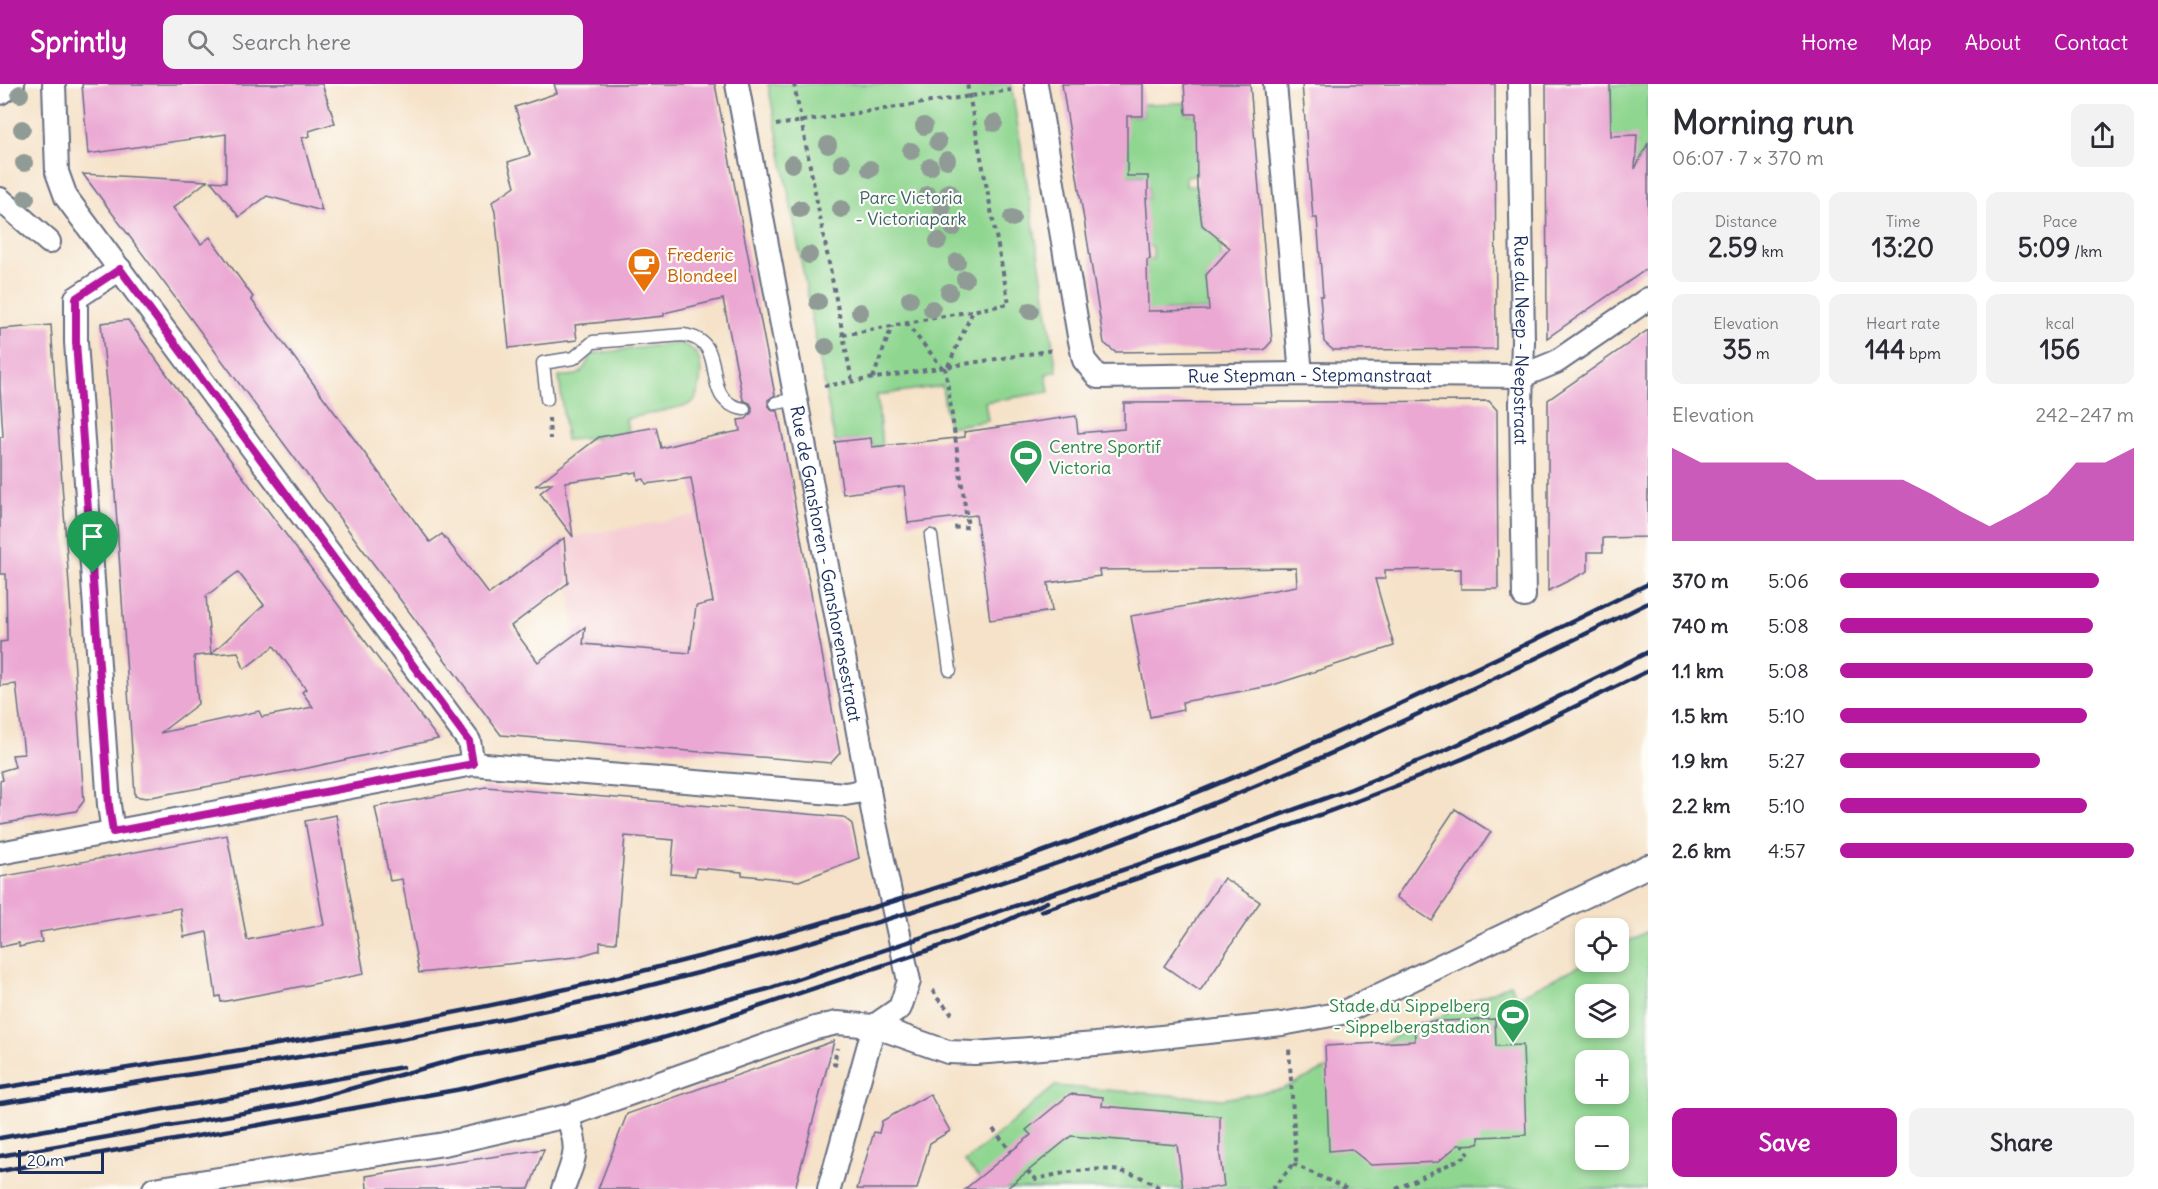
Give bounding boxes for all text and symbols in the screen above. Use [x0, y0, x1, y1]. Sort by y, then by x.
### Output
search box [163, 15, 583, 69]
text: Sprintly [30, 24, 127, 60]
icon: search [184, 26, 217, 59]
text: Search here [232, 28, 351, 56]
text: Home [1801, 29, 1858, 56]
text: Map [1891, 29, 1932, 56]
text: About [1965, 29, 2021, 56]
text: Contact [2054, 29, 2128, 56]
text: Morning run [1672, 101, 1854, 143]
button: share [2071, 104, 2134, 167]
text: 06:07 · 7 × 370 m [1672, 145, 1824, 170]
park label: Parc Victoria - Victoriapark [855, 186, 967, 230]
text: Distance [1715, 211, 1777, 231]
text: Time [1886, 211, 1920, 231]
text: Pace [2043, 211, 2077, 231]
text: 2.59 [1708, 231, 1758, 264]
text: 13:20 [1872, 231, 1934, 264]
text: 5:09 [2018, 231, 2071, 264]
street label: Rue du Neep - Neepstraat [1509, 235, 1535, 445]
text: km [1758, 241, 1784, 261]
text: /km [2071, 241, 2102, 261]
place label: Frederic Blondeel [667, 243, 737, 287]
cafe icon: Frederic Blondeel [626, 246, 662, 293]
text: Elevation [1713, 313, 1779, 333]
text: Heart rate [1866, 313, 1940, 333]
text: kcal [2046, 313, 2074, 333]
text: 35 [1722, 333, 1752, 366]
text: 144 [1865, 333, 1905, 366]
text: 156 [2040, 333, 2080, 366]
text: m [1752, 343, 1770, 363]
text: bpm [1905, 343, 1941, 363]
street label: Rue Stepman - Stepmanstraat [1188, 362, 1432, 387]
text: Elevation [1672, 402, 1754, 427]
text: 242–247 m [2035, 402, 2134, 427]
street label: Rue de Ganshoren - Ganshorensestraat [786, 404, 867, 724]
place label: Centre Sportif Victoria [1049, 435, 1162, 479]
sports icon: Centre Sportif Victoria [1008, 438, 1044, 485]
pin [67, 511, 118, 573]
icon: arrive [76, 520, 109, 553]
text: 370 m [1672, 568, 1729, 593]
text: 5:06 [1768, 568, 1809, 593]
text: 740 m [1672, 613, 1728, 638]
text: 5:08 [1768, 613, 1809, 638]
text: 1.1 km [1672, 658, 1724, 683]
text: 5:08 [1768, 658, 1809, 683]
text: 1.5 km [1672, 703, 1728, 728]
text: 5:10 [1768, 703, 1805, 728]
text: 1.9 km [1672, 748, 1728, 773]
text: 5:27 [1768, 748, 1805, 773]
text: 2.2 km [1672, 793, 1731, 818]
text: 5:10 [1768, 793, 1805, 818]
text: 2.6 km [1672, 838, 1731, 863]
text: 4:57 [1768, 838, 1805, 863]
map controls [1575, 918, 1629, 1170]
button: locate [1575, 918, 1629, 972]
button: layers [1575, 984, 1629, 1038]
place label: Stade du Sippelberg - Sippelbergstadion [1329, 994, 1490, 1038]
sports icon: Stade du Sippelberg - Sippelbergstadion [1495, 997, 1531, 1044]
button: + [1575, 1050, 1629, 1104]
button: Save [1672, 1108, 1897, 1177]
button: Share [1909, 1108, 2134, 1177]
button: − [1575, 1116, 1629, 1170]
scale bar [18, 1147, 104, 1174]
text: 20 m [27, 1150, 64, 1170]

